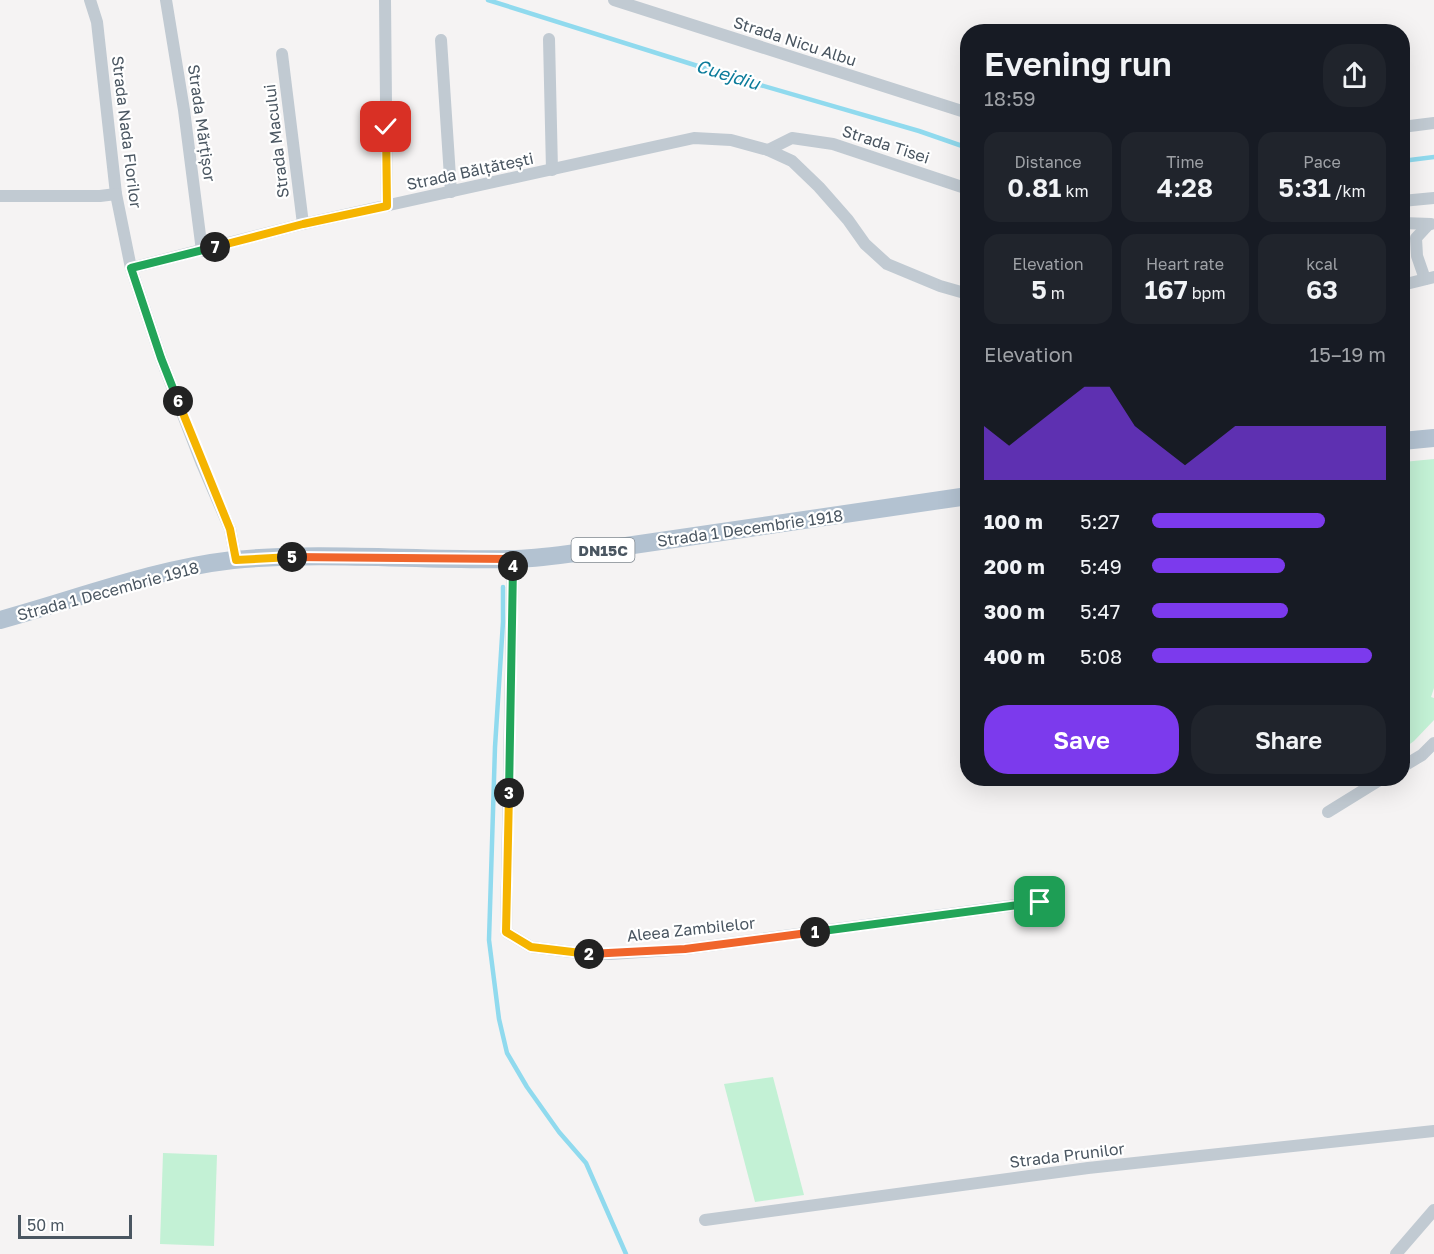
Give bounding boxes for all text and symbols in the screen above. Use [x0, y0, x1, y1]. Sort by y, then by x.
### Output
street label: Strada Nicu Albu [731, 12, 859, 70]
text: Evening run [984, 44, 1172, 83]
button: share [1323, 44, 1386, 107]
street label: Strada Nada Florilor [108, 54, 146, 210]
water label: Cuejdiu [694, 54, 763, 94]
street label: Strada Mărțișor [184, 63, 220, 183]
street label: Strada Macului [259, 83, 293, 199]
text: 18:59 [984, 86, 1036, 110]
pin [360, 101, 411, 152]
icon: check [369, 110, 402, 143]
street label: Strada Tisei [840, 120, 932, 168]
street label: Strada Bălțătești [405, 148, 535, 194]
text: Distance [1014, 152, 1082, 172]
text: Time [1166, 152, 1204, 172]
text: Pace [1303, 152, 1341, 172]
text: 0.81 [1007, 172, 1061, 203]
text: 4:28 [1157, 172, 1213, 203]
text: 5:31 [1278, 172, 1331, 203]
text: km [1061, 181, 1089, 201]
text: /km [1331, 181, 1366, 201]
pin: 7 [200, 232, 230, 262]
text: 7 [211, 237, 219, 257]
text: Elevation [1012, 254, 1084, 274]
text: Heart rate [1146, 254, 1224, 274]
text: kcal [1306, 254, 1338, 274]
text: 5 [1031, 274, 1047, 305]
text: 167 [1144, 274, 1188, 305]
text: 63 [1306, 274, 1338, 305]
text: m [1047, 283, 1065, 303]
text: bpm [1188, 283, 1226, 303]
text: Elevation [984, 342, 1073, 366]
text: 15–19 m [1310, 342, 1386, 366]
pin: 6 [163, 386, 193, 416]
text: 6 [173, 391, 183, 411]
street label: Strada 1 Decembrie 1918 [656, 505, 844, 551]
text: 100 m [984, 509, 1043, 533]
text: 5:27 [1080, 509, 1120, 533]
road number: DN15C [572, 538, 634, 562]
pin: 5 [277, 542, 307, 572]
text: 5 [287, 547, 297, 567]
pin: 4 [498, 551, 528, 581]
text: 200 m [984, 554, 1045, 578]
text: 5:49 [1080, 554, 1122, 578]
text: 4 [508, 556, 518, 576]
street label: Strada 1 Decembrie 1918 [15, 557, 201, 625]
text: 300 m [984, 599, 1045, 623]
text: 5:47 [1080, 599, 1120, 623]
text: 400 m [984, 644, 1045, 668]
text: 5:08 [1080, 644, 1122, 668]
button: Save [984, 705, 1179, 774]
button: Share [1191, 705, 1386, 774]
pin: 3 [494, 778, 524, 808]
text: 3 [504, 783, 514, 803]
pin [1014, 876, 1065, 927]
icon: arrive [1023, 885, 1056, 918]
street label: Aleea Zambilelor [626, 912, 756, 946]
pin: 1 [800, 917, 830, 947]
text: 1 [811, 922, 819, 942]
pin: 2 [574, 939, 604, 969]
text: 2 [584, 944, 594, 964]
street label: Strada Prunilor [1008, 1138, 1126, 1172]
scale bar [18, 1212, 132, 1240]
text: 50 m [27, 1215, 64, 1235]

